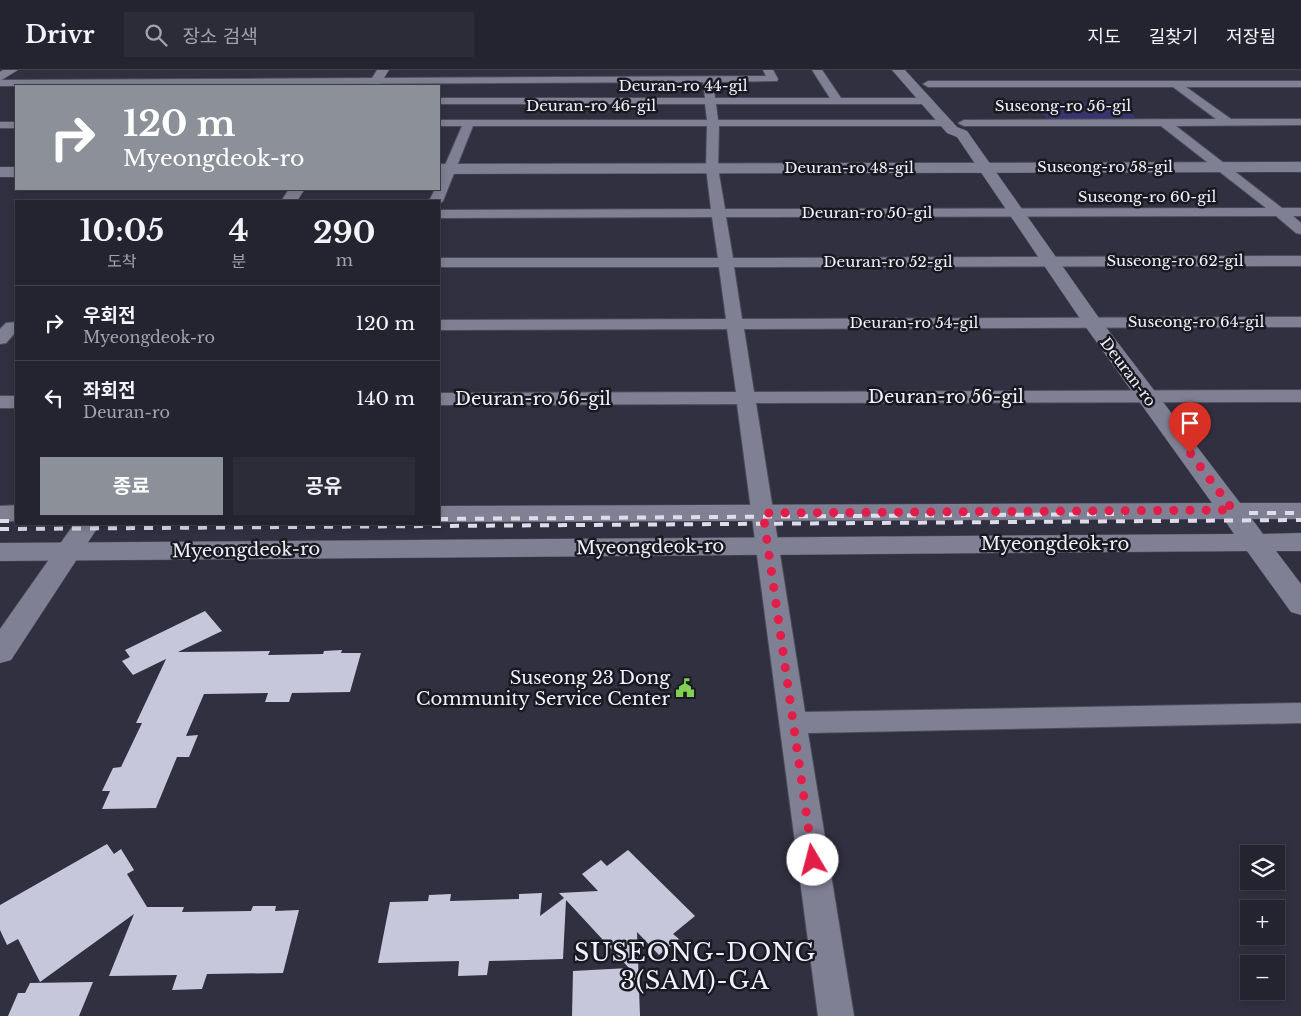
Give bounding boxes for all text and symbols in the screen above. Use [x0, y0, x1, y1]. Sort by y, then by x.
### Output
search box [124, 12, 474, 57]
text: Drivr [25, 20, 94, 49]
icon: search [142, 21, 170, 49]
text: 장소 검색 [182, 25, 258, 48]
text: 지도 [1088, 26, 1121, 48]
text: 길찾기 [1149, 26, 1198, 48]
text: 저장됨 [1226, 26, 1276, 48]
street label: Deuran-ro 44-gil [618, 76, 748, 95]
street label: Deuran-ro 46-gil [526, 96, 656, 115]
street label: Suseong-ro 56-gil [995, 96, 1131, 115]
text: 120 m [123, 102, 236, 145]
icon: right [40, 105, 105, 170]
text: Myeongdeok-ro [123, 145, 304, 172]
street label: Suseong-ro 58-gil [1037, 157, 1173, 176]
street label: Deuran-ro 48-gil [784, 158, 914, 177]
street label: Suseong-ro 60-gil [1078, 187, 1216, 206]
street label: Deuran-ro 50-gil [802, 203, 933, 222]
text: 10:05 [79, 212, 164, 249]
text: 4 [229, 212, 249, 249]
text: 290 [313, 214, 375, 251]
text: m [336, 250, 353, 270]
text: 도착 [107, 251, 137, 271]
text: 분 [231, 251, 246, 271]
street label: Suseong-ro 62-gil [1106, 251, 1244, 270]
street label: Deuran-ro 52-gil [823, 252, 953, 271]
text: 우회전 [83, 304, 135, 327]
icon: right [40, 309, 68, 337]
text: 120 m [355, 312, 415, 335]
street label: Suseong-ro 64-gil [1128, 312, 1264, 331]
street label: Deuran-ro 54-gil [850, 313, 979, 332]
text: Myeongdeok-ro [83, 327, 215, 347]
street label: Deuran-ro [1096, 333, 1161, 410]
text: 좌회전 [83, 379, 135, 402]
icon: left [40, 384, 68, 412]
street label: Deuran-ro 56-gil [868, 386, 1024, 408]
text: 140 m [356, 387, 415, 410]
street label: Deuran-ro 56-gil [455, 388, 611, 410]
text: Deuran-ro [83, 402, 170, 422]
pin [1169, 402, 1211, 453]
icon: arrive [1176, 409, 1204, 437]
button: 종료 [40, 457, 223, 515]
button: 공유 [233, 457, 415, 515]
street label: Myeongdeok-ro [981, 533, 1129, 555]
street label: Myeongdeok-ro [576, 535, 724, 559]
street label: Myeongdeok-ro [172, 538, 320, 562]
place label: Suseong 23 Dong Community Service Center [416, 667, 670, 710]
public building icon: Suseong 23 Dong Community Service Center [674, 677, 696, 699]
position arrow [786, 833, 838, 885]
map controls [1240, 845, 1285, 1000]
button: layers [1240, 845, 1285, 890]
button: + [1240, 900, 1285, 945]
district label: SUSEONG-DONG 3(SAM)-GA [574, 938, 816, 995]
button: − [1240, 955, 1285, 1000]

